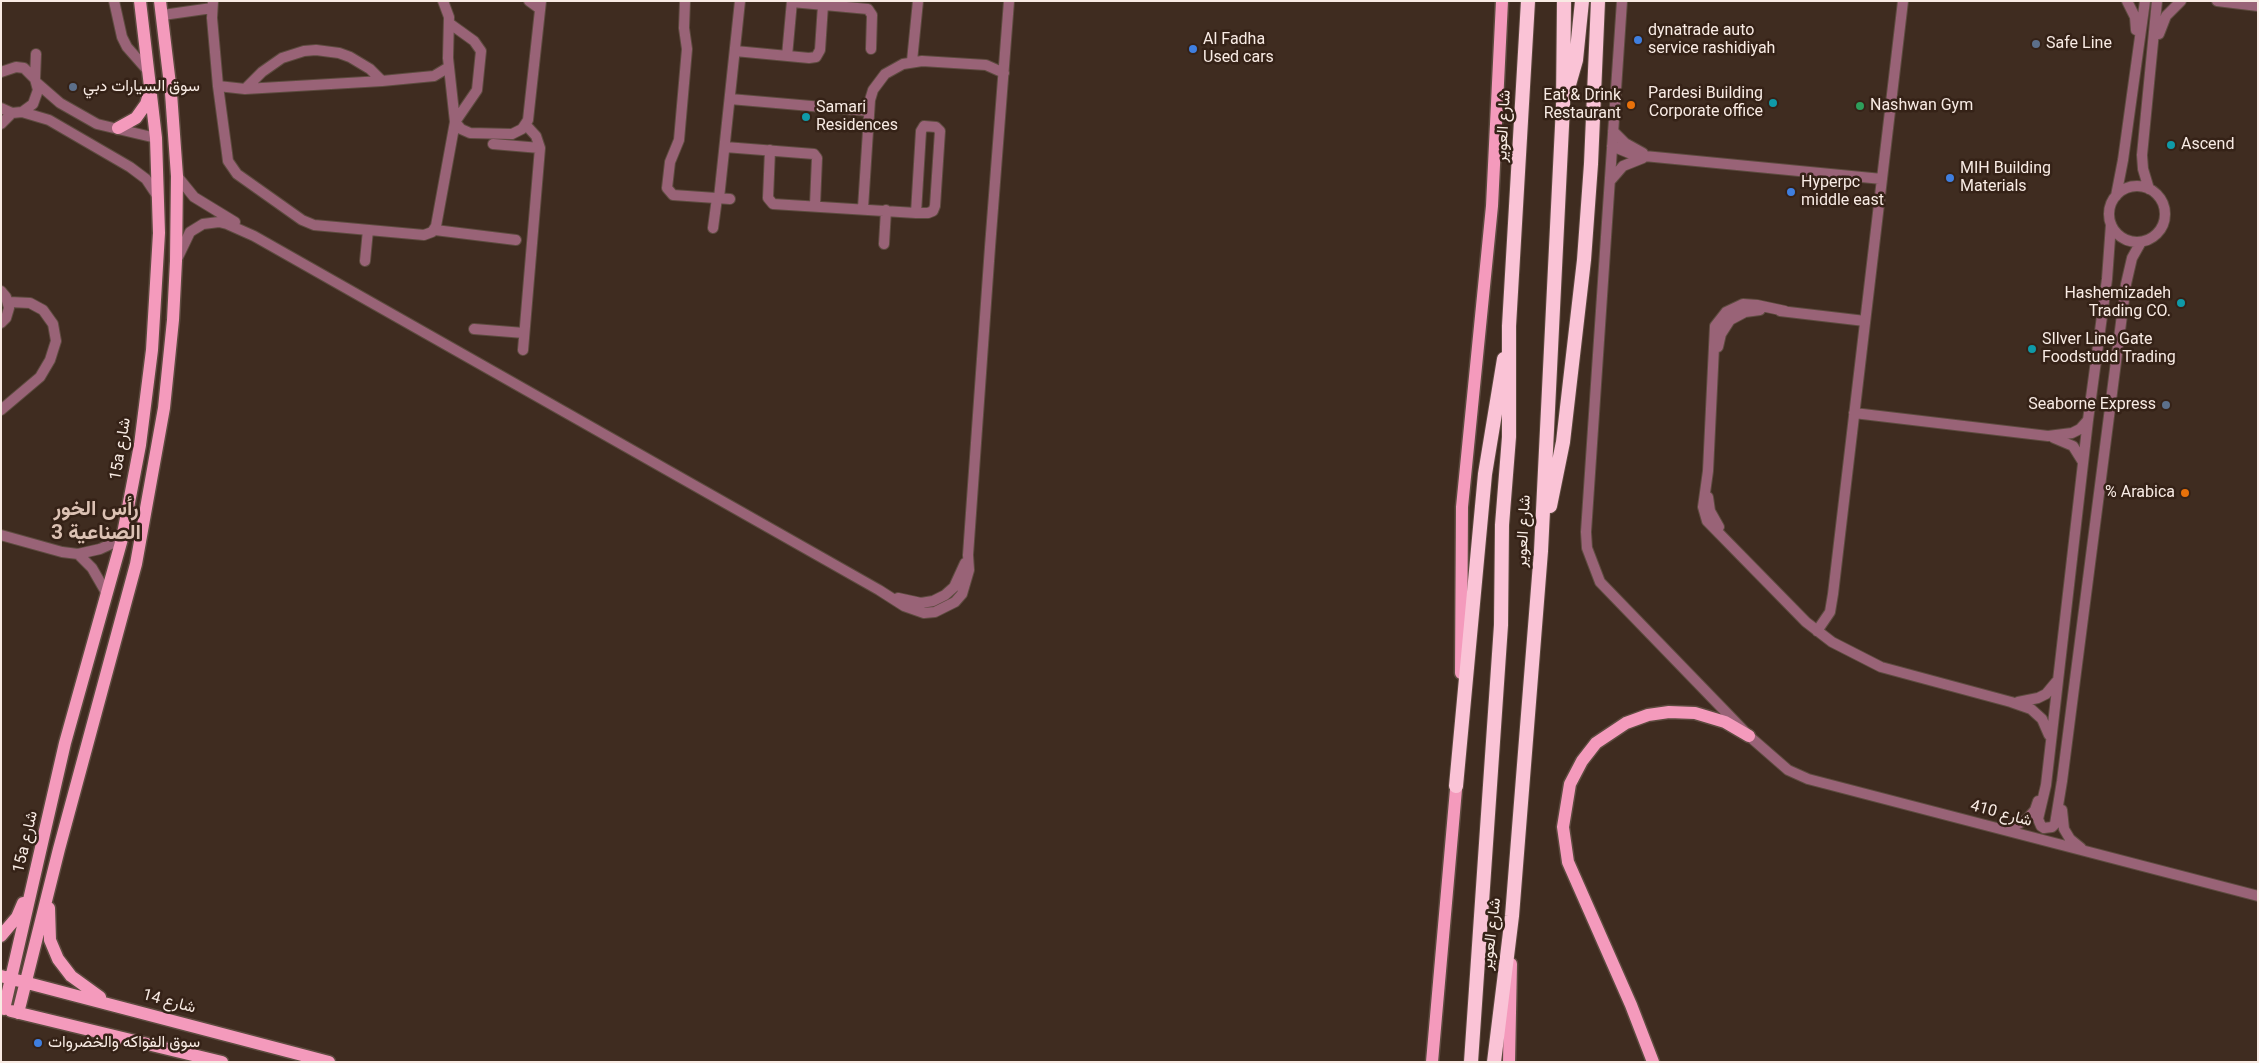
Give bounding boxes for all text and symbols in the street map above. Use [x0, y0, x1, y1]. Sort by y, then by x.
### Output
place label: dynatrade auto service rashidiyah [1648, 21, 1775, 59]
place label: Al Fadha Used cars [1203, 30, 1274, 68]
marker: dynatrade auto service rashidiyah [1632, 34, 1644, 46]
place label: Safe Line [2046, 34, 2112, 54]
marker: Safe Line [2030, 38, 2042, 50]
marker: Al Fadha Used cars [1187, 43, 1199, 55]
place label: سوق السيارات دبي [83, 77, 200, 97]
marker: سوق السيارات دبي [67, 81, 79, 93]
place label: Pardesi Building Corporate office [1648, 84, 1763, 122]
place label: Eat & Drink Restaurant [1543, 86, 1621, 124]
street label: شارع العوير [1493, 89, 1515, 163]
place label: Nashwan Gym [1870, 96, 1973, 116]
marker: Pardesi Building Corporate office [1767, 97, 1779, 109]
place label: Samari Residences [816, 98, 898, 136]
marker: Eat & Drink Restaurant [1625, 99, 1637, 111]
marker: Nashwan Gym [1854, 100, 1866, 112]
marker: Samari Residences [800, 111, 812, 123]
place label: Ascend [2181, 135, 2234, 155]
marker: Ascend [2165, 139, 2177, 151]
place label: MIH Building Materials [1960, 159, 2051, 197]
marker: MIH Building Materials [1944, 172, 1956, 184]
place label: Hyperpc middle east [1801, 173, 1884, 211]
marker: Hyperpc middle east [1785, 186, 1797, 198]
place label: Hashemizadeh Trading CO. [2064, 284, 2171, 322]
marker: Hashemizadeh Trading CO. [2175, 297, 2187, 309]
place label: SIlver Line Gate Foodstudd Trading [2042, 330, 2176, 368]
marker: SIlver Line Gate Foodstudd Trading [2026, 343, 2038, 355]
place label: Seaborne Express [2028, 395, 2156, 415]
marker: Seaborne Express [2160, 399, 2172, 411]
street label: 15a شارع [107, 416, 135, 482]
place label: % Arabica [2105, 483, 2175, 503]
marker: % Arabica [2179, 487, 2191, 499]
street label: شارع العوير [1513, 494, 1535, 568]
district label: رأس الخور الصناعية 3 [51, 497, 141, 547]
street label: شارع 410 [1968, 797, 2034, 831]
street label: 15a شارع [10, 809, 42, 875]
street label: شارع العوير [1478, 897, 1506, 971]
street label: شارع 14 [140, 986, 198, 1018]
place label: سوق الفواكه والخضروات [48, 1033, 200, 1053]
marker: سوق الفواكه والخضروات [32, 1037, 44, 1049]

